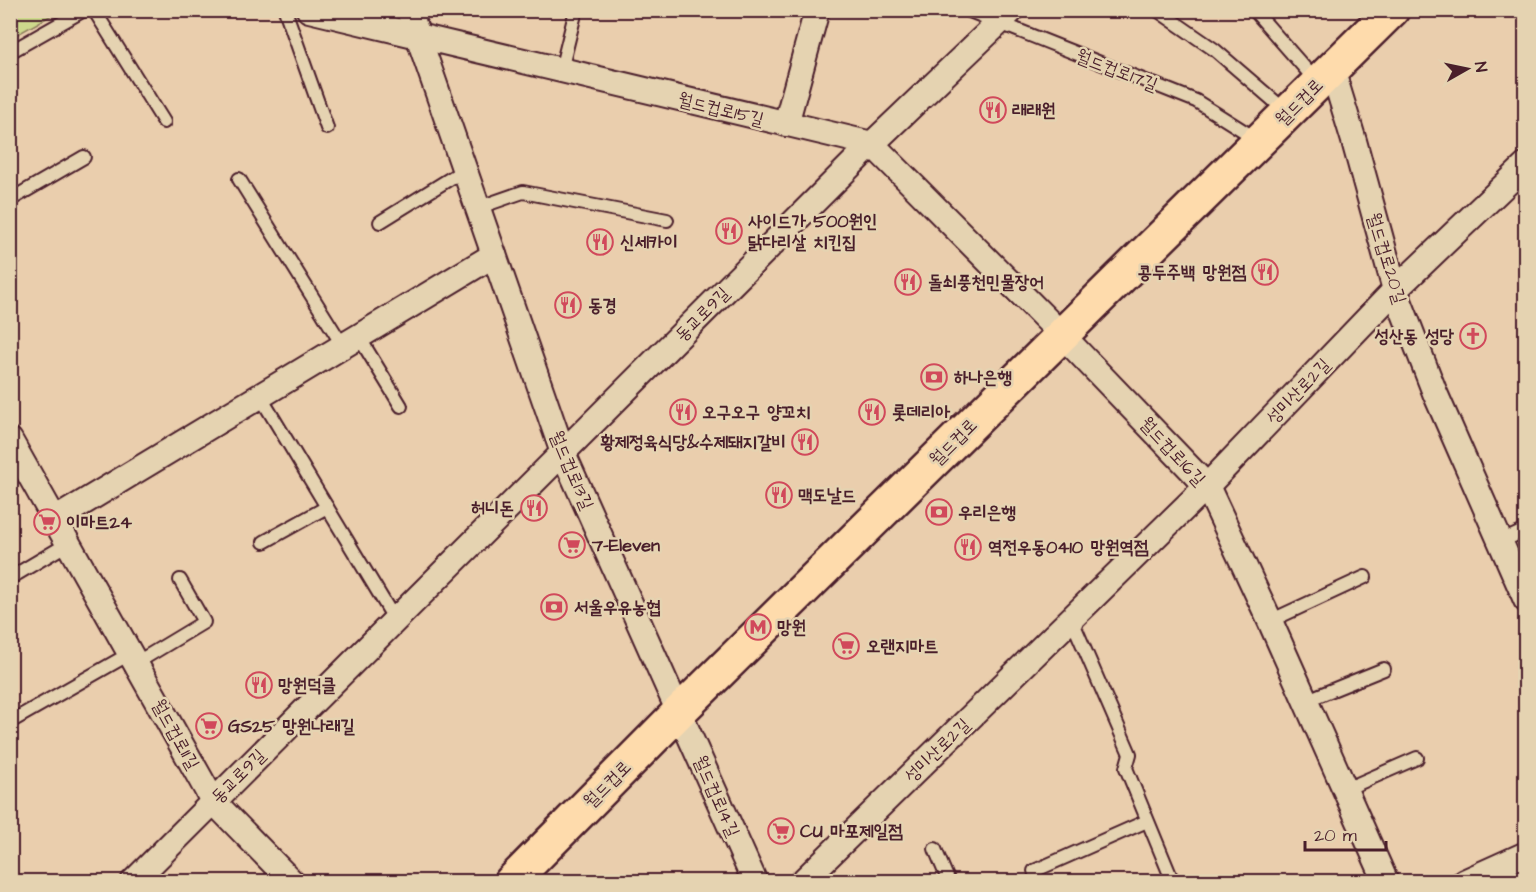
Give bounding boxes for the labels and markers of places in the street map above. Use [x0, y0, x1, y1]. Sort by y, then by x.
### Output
restaurant icon: 래래원 [978, 95, 1008, 125]
place label: 래래원 [1012, 98, 1055, 123]
place label: 사이드가 500원인 닭다리살 치킨집 [748, 209, 878, 255]
restaurant icon: 사이드가 500원인 닭다리살 치킨집 [714, 216, 744, 246]
restaurant icon: 신세카이 [585, 227, 615, 257]
place label: 신세카이 [620, 230, 678, 255]
restaurant icon: 콩두주백 망원점 [1250, 257, 1280, 287]
place label: 콩두주백 망원점 [1137, 260, 1247, 285]
restaurant icon: 돌쇠풍천민물장어 [893, 267, 923, 297]
place label: 돌쇠풍천민물장어 [928, 270, 1044, 295]
restaurant icon: 동경 [553, 290, 583, 320]
place label: 동경 [588, 293, 617, 318]
church icon: 성산동 성당 [1458, 321, 1488, 351]
place label: 성산동 성당 [1374, 324, 1455, 349]
bank icon: 하나은행 [919, 362, 949, 392]
place label: 하나은행 [954, 365, 1012, 390]
restaurant icon: 오구오구 양꼬치 [668, 397, 698, 427]
restaurant icon: 롯데리아 [857, 397, 887, 427]
place label: 오구오구 양꼬치 [702, 400, 811, 425]
place label: 롯데리아 [892, 400, 950, 425]
restaurant icon: 황제정육식당&수제돼지갈비 [790, 427, 820, 457]
place label: 황제정육식당&수제돼지갈비 [600, 430, 786, 455]
restaurant icon: 맥도날드 [764, 480, 794, 510]
place label: 맥도날드 [798, 483, 856, 508]
restaurant icon: 허니돈 [519, 493, 549, 523]
place label: 허니돈 [471, 496, 514, 521]
bank icon: 우리은행 [924, 497, 954, 527]
place label: 우리은행 [958, 500, 1016, 525]
supermarket icon: 이마트24 [32, 507, 62, 537]
place label: 이마트24 [66, 510, 133, 535]
supermarket icon: 7-Eleven [557, 530, 587, 560]
restaurant icon: 역전우동0410 망원역점 [953, 532, 983, 562]
place label: 7-Eleven [591, 533, 660, 558]
place label: 역전우동0410 망원역점 [988, 535, 1149, 560]
bank icon: 서울우유농협 [539, 592, 569, 622]
place label: 서울우유농협 [574, 595, 661, 620]
metro station icon: 망원 [743, 612, 773, 642]
place label: 망원 [777, 615, 806, 640]
supermarket icon: 오랜지마트 [831, 631, 861, 661]
place label: 오랜지마트 [866, 634, 938, 659]
restaurant icon: 망원덕클 [244, 670, 274, 700]
place label: 망원덕클 [278, 673, 336, 698]
supermarket icon: GS25 망원나래길 [194, 711, 224, 741]
place label: GS25 망원나래길 [228, 714, 355, 739]
supermarket icon: CU 마포제일점 [766, 816, 796, 846]
place label: CU 마포제일점 [800, 819, 903, 844]

